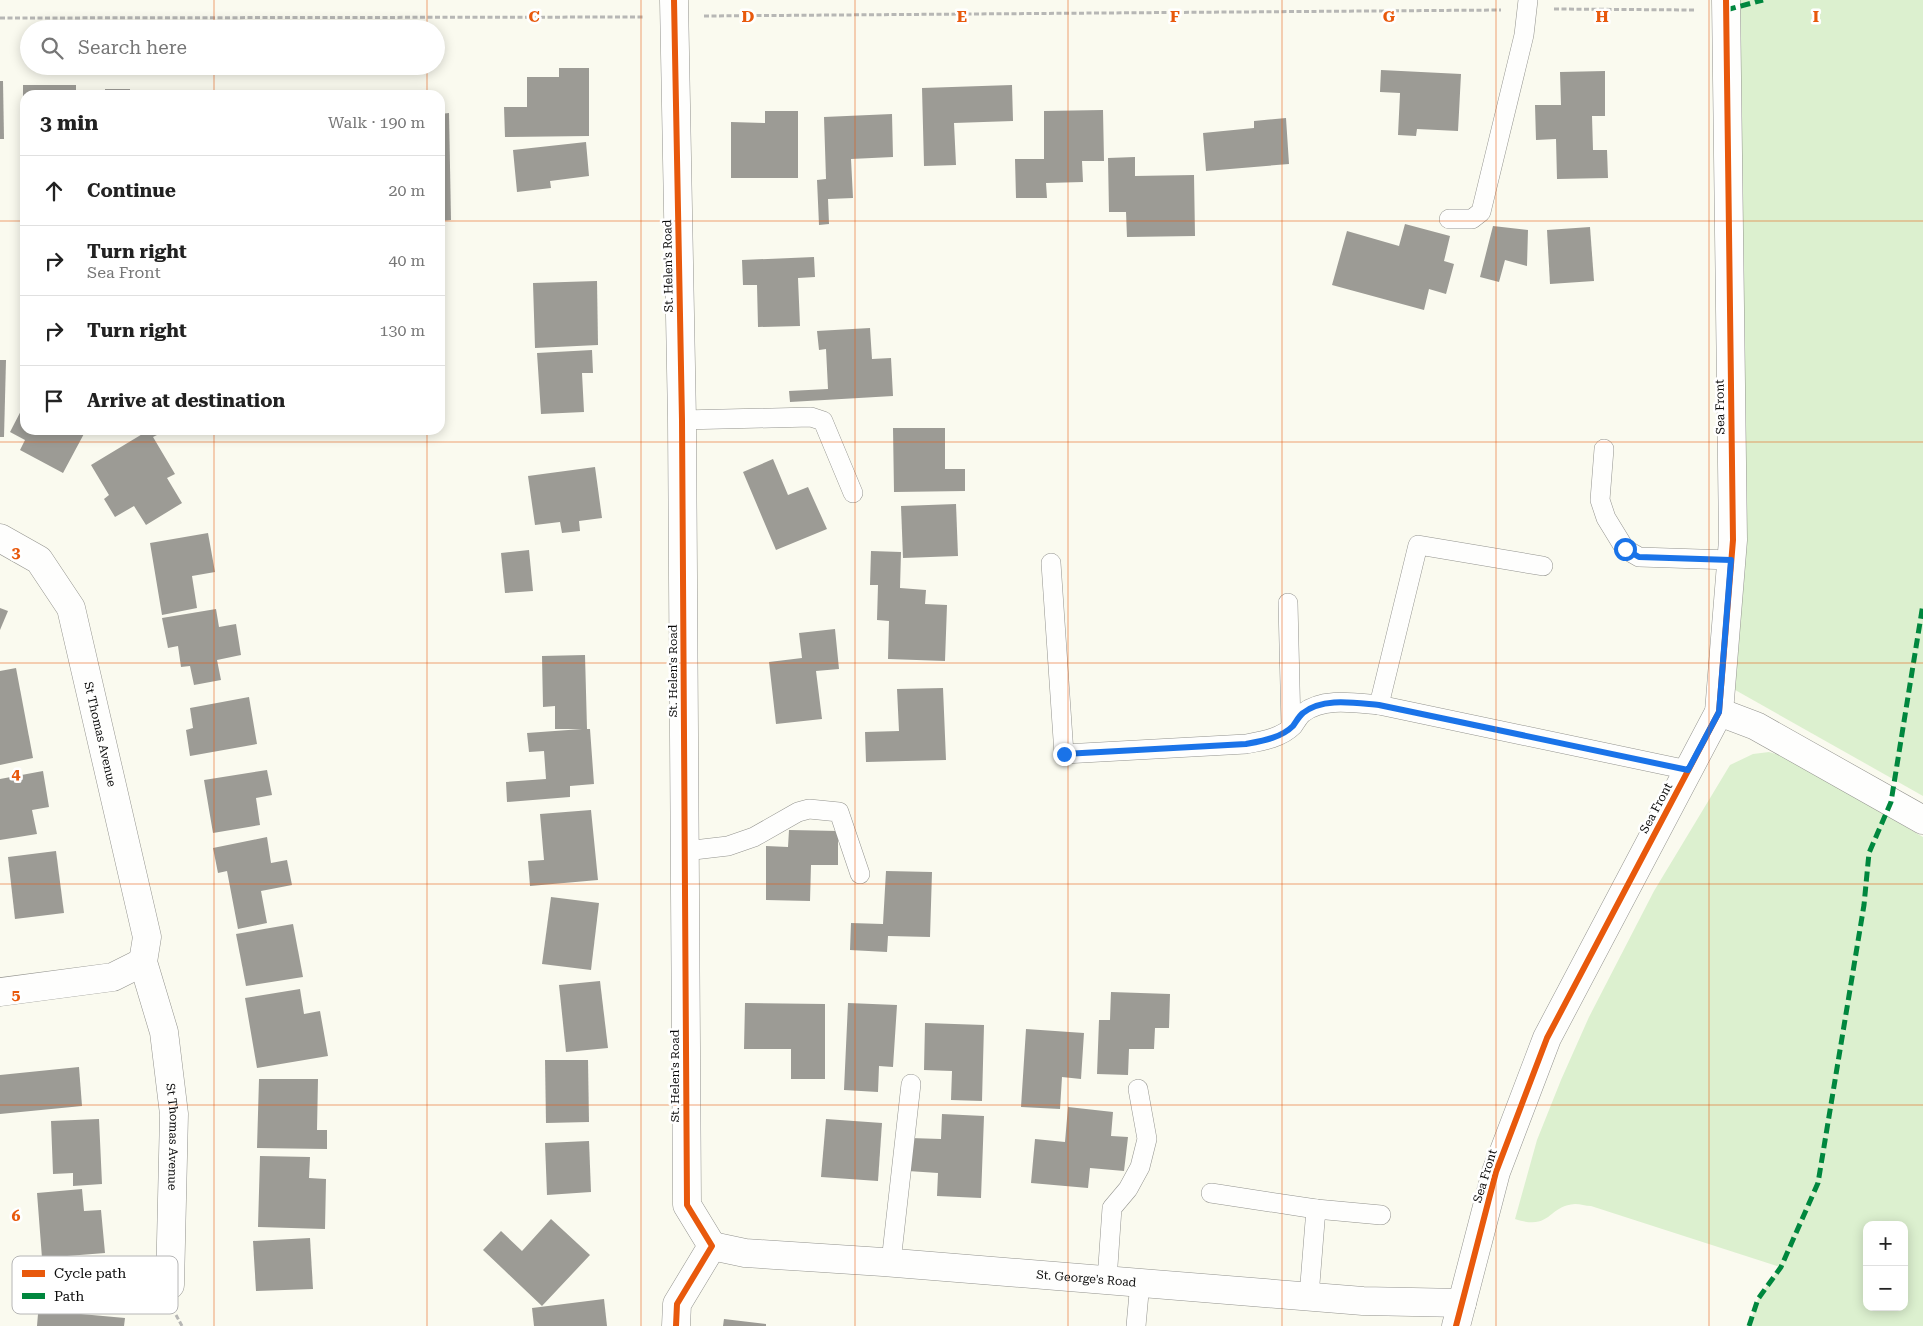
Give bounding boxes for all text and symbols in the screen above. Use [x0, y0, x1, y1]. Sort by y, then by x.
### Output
text: C [528, 7, 540, 26]
text: D [742, 7, 755, 26]
text: E [957, 7, 967, 26]
text: F [1170, 7, 1180, 26]
text: G [1383, 7, 1396, 26]
text: H [1595, 7, 1609, 26]
text: I [1813, 7, 1819, 26]
search box [20, 20, 445, 75]
icon: search [38, 34, 66, 62]
text: Search here [78, 36, 187, 59]
text: 3 min [40, 111, 98, 135]
text: Walk · 190 m [328, 113, 425, 132]
icon: ahead [40, 177, 68, 205]
text: Continue [87, 179, 176, 202]
text: 20 m [388, 181, 425, 200]
street label: St. Helen's Road [660, 219, 676, 312]
text: Turn right [87, 240, 187, 263]
icon: right [40, 247, 68, 275]
text: 40 m [388, 251, 425, 270]
text: Sea Front [87, 263, 161, 282]
icon: right [40, 317, 68, 345]
text: Turn right [87, 319, 187, 342]
text: 130 m [379, 321, 425, 340]
street label: Sea Front [1713, 379, 1727, 435]
icon: arrive [40, 387, 68, 415]
text: Arrive at destination [87, 389, 285, 412]
route start [1614, 538, 1637, 561]
text: 3 [12, 543, 21, 562]
street label: St. Helen's Road [666, 624, 680, 717]
street label: St Thomas Avenue [81, 680, 119, 789]
route end [1053, 743, 1076, 766]
text: 4 [12, 764, 21, 783]
street label: Sea Front [1637, 780, 1675, 836]
text: 5 [12, 985, 21, 1004]
street label: St. Helen's Road [668, 1029, 682, 1122]
street label: St Thomas Avenue [163, 1083, 181, 1191]
street label: Sea Front [1470, 1147, 1500, 1204]
text: 6 [12, 1206, 21, 1225]
map controls [1863, 1221, 1908, 1311]
button: + [1863, 1221, 1908, 1266]
legend [12, 1256, 178, 1314]
text: Cycle path [54, 1265, 126, 1281]
button: − [1863, 1266, 1908, 1311]
street label: St. George's Road [1036, 1267, 1137, 1290]
text: Path [54, 1288, 84, 1304]

